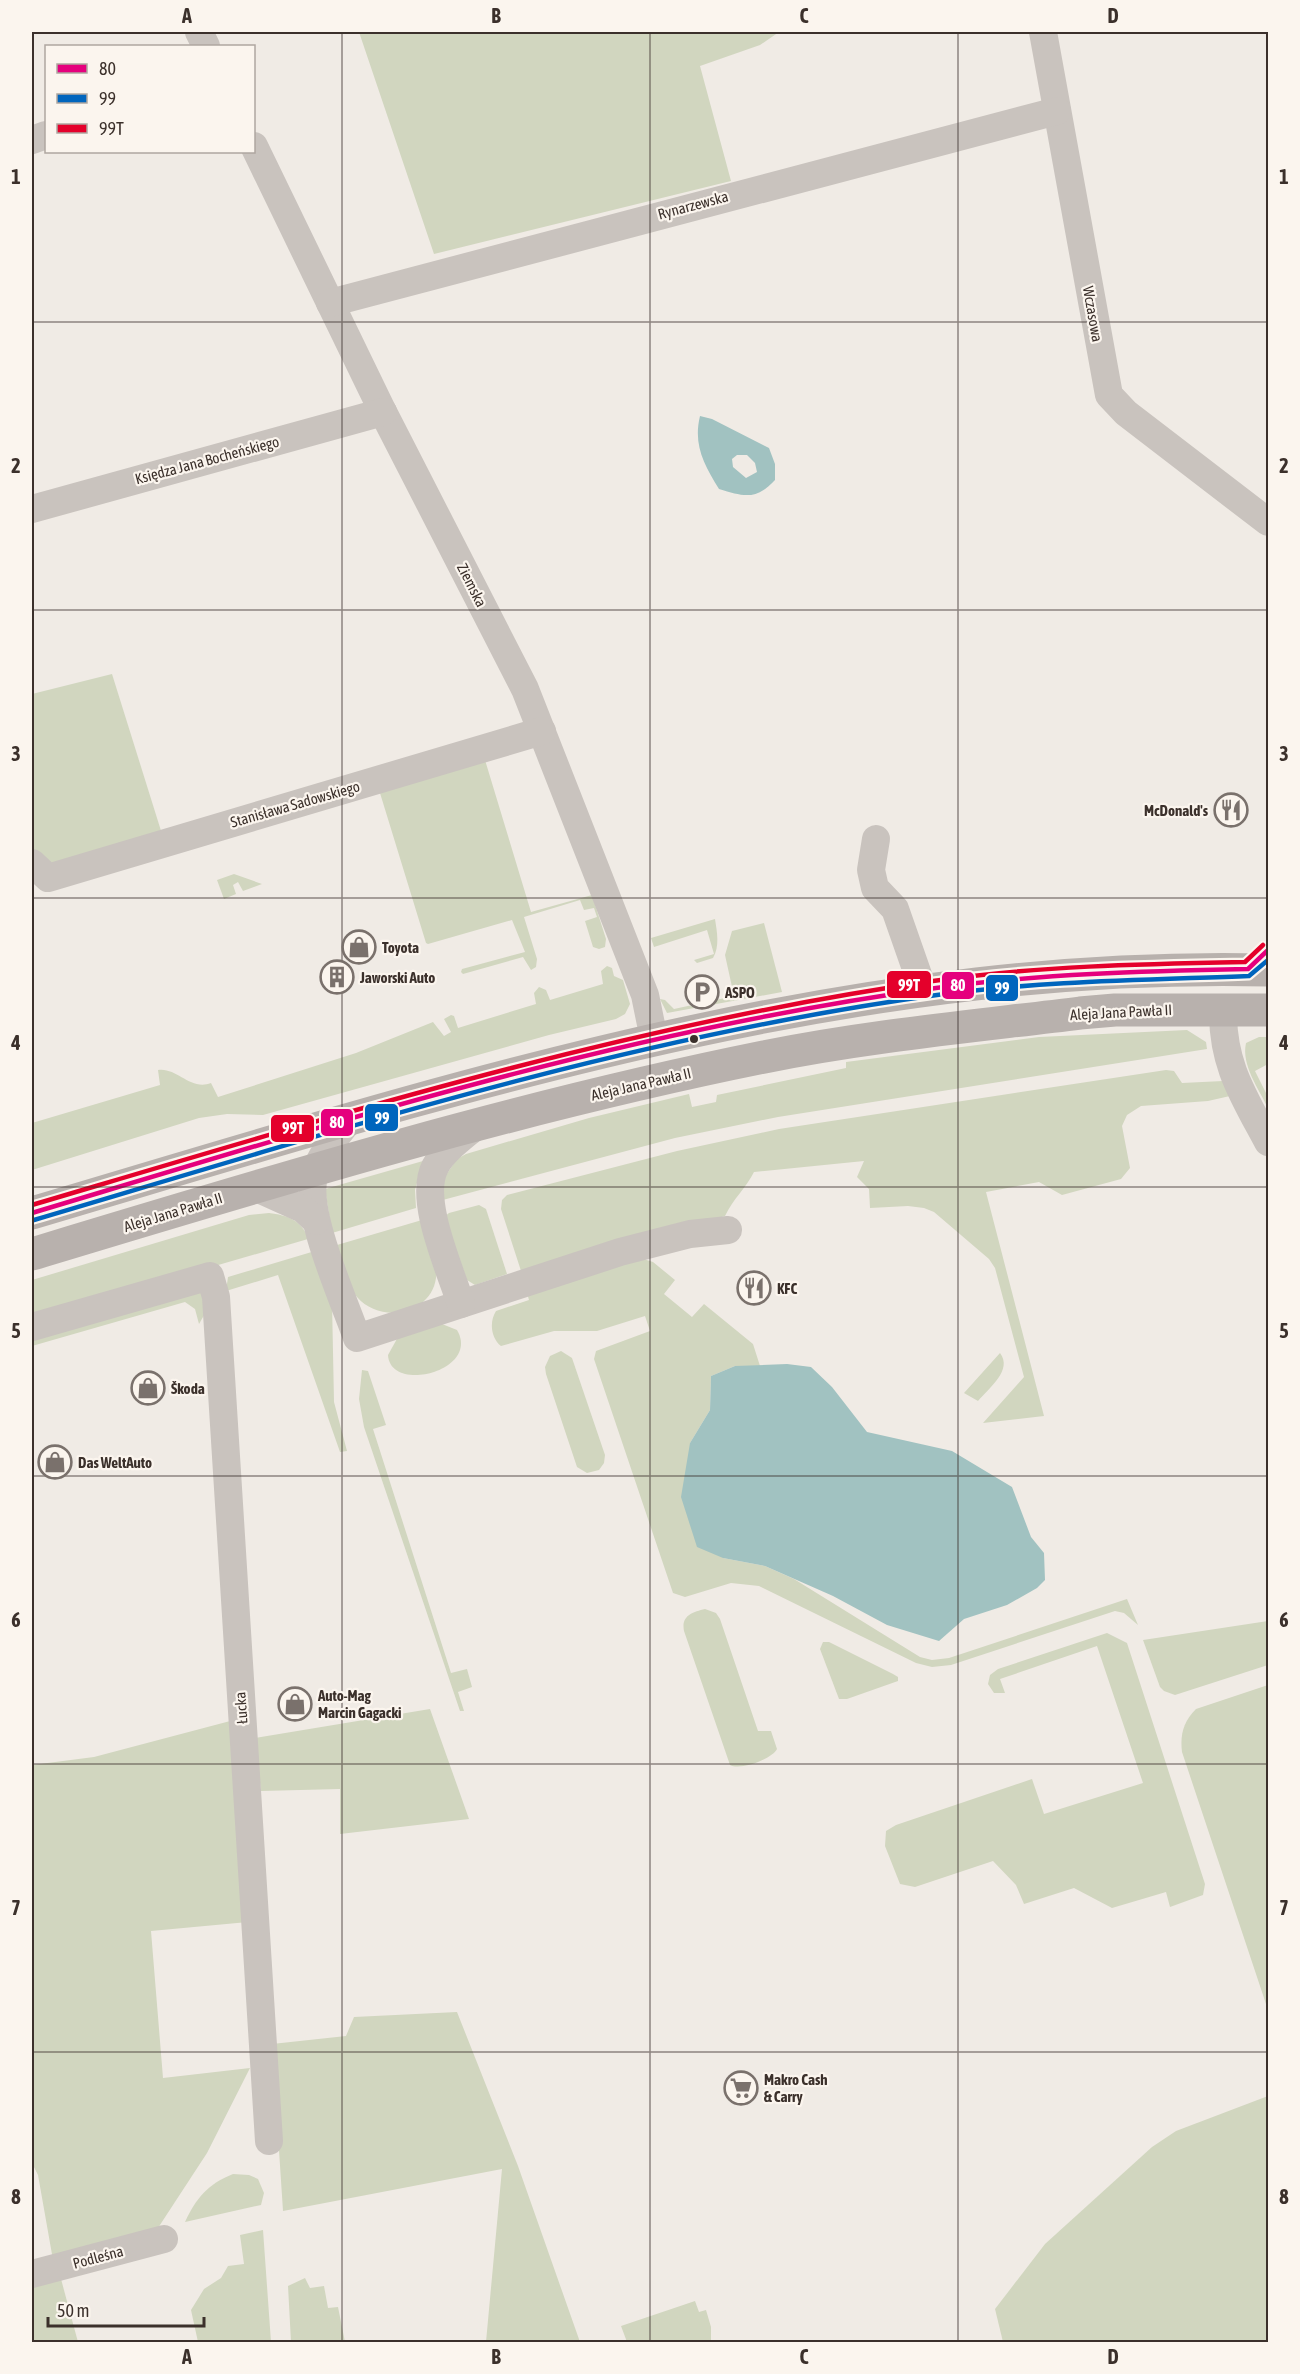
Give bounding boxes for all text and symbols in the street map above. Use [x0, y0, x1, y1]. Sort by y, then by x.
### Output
text: A [181, 4, 192, 27]
text: B [491, 4, 501, 27]
text: C [800, 4, 809, 27]
text: D [1107, 4, 1119, 27]
legend [45, 45, 255, 153]
text: 80 [99, 58, 116, 79]
text: 99 [99, 88, 116, 109]
text: 99T [99, 118, 124, 139]
text: 1 [11, 165, 21, 188]
text: 1 [1279, 165, 1289, 188]
street label: Rynarzewska [656, 187, 730, 223]
street label: Wczasowa [1080, 285, 1106, 343]
street label: Księdza Jana Bocheńskiego [133, 433, 281, 487]
text: 2 [11, 454, 21, 477]
text: 2 [1279, 454, 1289, 477]
street label: Ziemska [454, 560, 490, 610]
text: 3 [11, 742, 21, 765]
text: 3 [1279, 742, 1289, 765]
street label: Stanisława Sadowskiego [228, 777, 362, 831]
restaurant icon: McDonald's [1213, 792, 1249, 828]
place label: McDonald's [1144, 802, 1209, 819]
shop icon: Toyota [341, 929, 377, 965]
place label: Toyota [382, 939, 419, 956]
building icon: Jaworski Auto [319, 959, 355, 995]
place label: Jaworski Auto [359, 969, 435, 986]
line badge: 99T [886, 970, 932, 999]
line badge: 80 [941, 971, 975, 1000]
parking icon: ASPO [684, 974, 720, 1010]
line badge: 99 [985, 974, 1019, 1002]
text: 99T [898, 976, 921, 994]
text: 80 [950, 976, 966, 994]
text: 99 [994, 979, 1010, 997]
place label: ASPO [724, 984, 755, 1001]
street label: Aleja Jana Pawła II [1070, 1001, 1172, 1023]
text: 4 [10, 1031, 21, 1054]
text: 4 [1278, 1031, 1289, 1054]
unlabelled marker [688, 1033, 700, 1045]
street label: Aleja Jana Pawła II [589, 1064, 693, 1104]
line badge: 99 [364, 1103, 399, 1132]
line badge: 80 [320, 1108, 354, 1137]
text: 99 [374, 1109, 390, 1127]
text: 80 [329, 1113, 345, 1131]
line badge: 99T [270, 1114, 315, 1143]
text: 99T [282, 1119, 305, 1137]
street label: Aleja Jana Pawła II [122, 1189, 224, 1235]
restaurant icon: KFC [736, 1270, 772, 1306]
place label: KFC [777, 1280, 797, 1297]
text: 5 [11, 1319, 21, 1342]
text: 5 [1279, 1319, 1289, 1342]
shop icon: Škoda [130, 1370, 166, 1406]
place label: Škoda [171, 1380, 205, 1397]
shop icon: Das WeltAuto [37, 1444, 73, 1480]
place label: Das WeltAuto [78, 1454, 152, 1471]
text: 6 [11, 1608, 21, 1631]
text: 6 [1279, 1608, 1289, 1631]
shop icon: Auto-Mag Marcin Gagacki [277, 1686, 313, 1722]
place label: Auto-Mag Marcin Gagacki [317, 1687, 401, 1721]
street label: Łucka [231, 1691, 251, 1725]
text: 7 [11, 1896, 21, 1919]
text: 7 [1279, 1896, 1289, 1919]
supermarket icon: Makro Cash & Carry [723, 2070, 759, 2106]
place label: Makro Cash & Carry [764, 2071, 827, 2105]
text: 8 [11, 2185, 21, 2208]
text: 8 [1279, 2185, 1289, 2208]
street label: Podleśna [71, 2242, 125, 2272]
scale bar [48, 2290, 204, 2328]
text: 50 m [57, 2300, 89, 2321]
text: A [181, 2345, 192, 2368]
text: B [491, 2345, 501, 2368]
text: C [800, 2345, 809, 2368]
text: D [1107, 2345, 1119, 2368]

